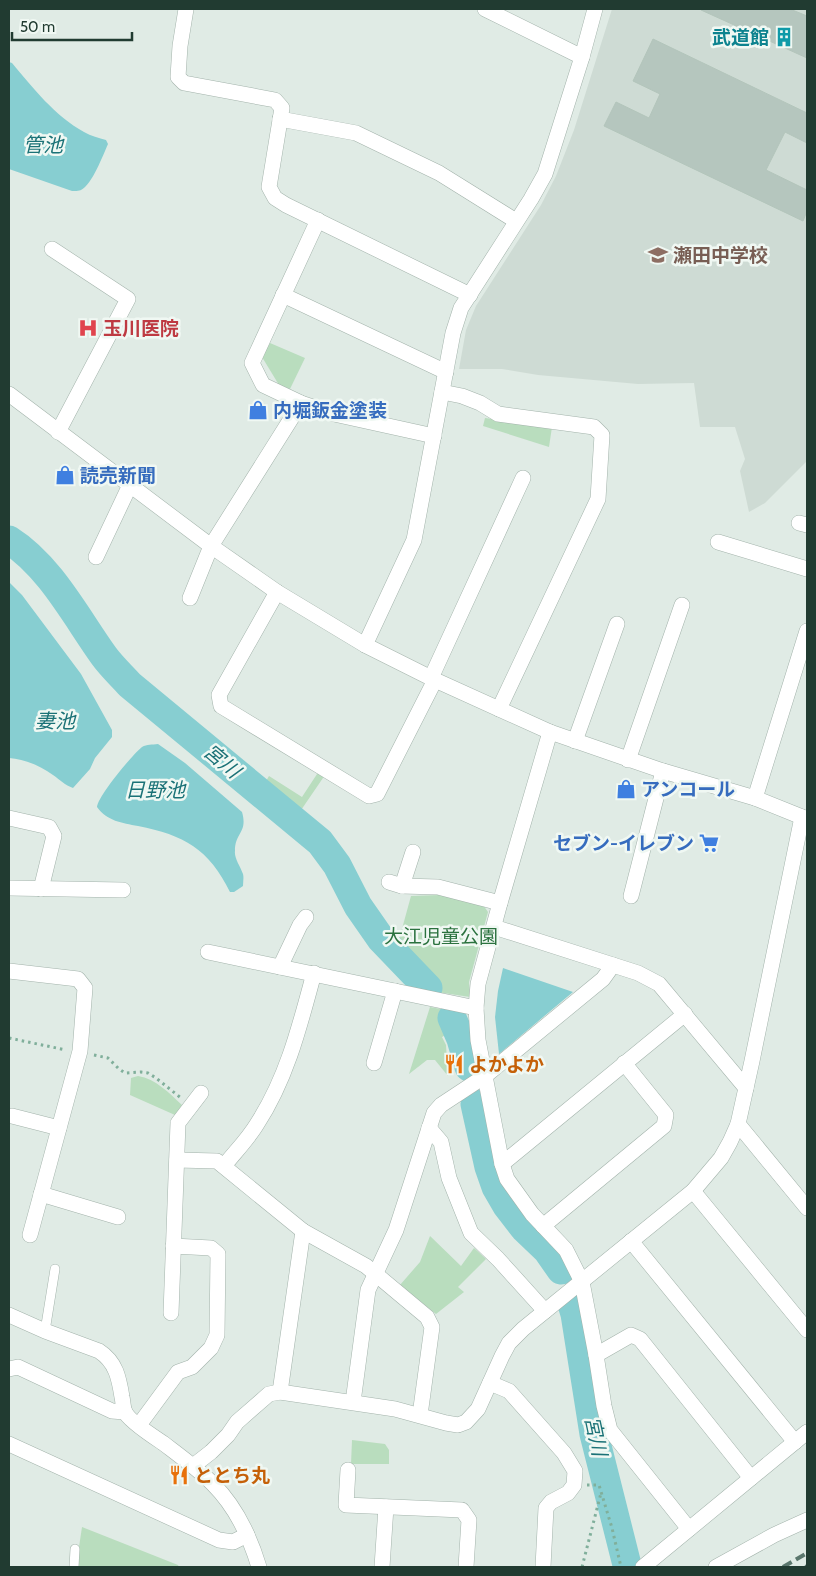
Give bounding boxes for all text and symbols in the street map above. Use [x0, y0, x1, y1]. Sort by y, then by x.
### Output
scale bar [12, 10, 132, 42]
text: 50 m [20, 18, 55, 36]
place label: 武道館 [712, 26, 769, 49]
building icon: 武道館 [773, 26, 795, 48]
water label: 管池 [23, 133, 65, 157]
school or university icon: 瀬田中学校 [647, 244, 669, 266]
place label: 瀬田中学校 [673, 244, 768, 267]
hospital icon: 玉川医院 [77, 317, 99, 339]
place label: 玉川医院 [103, 317, 179, 340]
shop icon: 内堀鈑金塗装 [247, 399, 269, 421]
place label: 内堀鈑金塗装 [273, 399, 387, 422]
shop icon: 読売新聞 [54, 464, 76, 486]
place label: 読売新聞 [80, 464, 156, 487]
water label: 妻池 [35, 709, 77, 733]
water label: 宮川 [199, 739, 247, 784]
water label: 日野池 [125, 778, 187, 802]
shop icon: アンコール [615, 778, 637, 800]
place label: アンコール [641, 778, 735, 801]
place label: セブン-イレブン [553, 832, 694, 855]
supermarket icon: セブン-イレブン [698, 832, 720, 854]
park label: 大江児童公園 [384, 925, 498, 948]
restaurant icon: よかよか [443, 1053, 465, 1075]
place label: よかよか [469, 1053, 544, 1076]
water label: 宮川 [580, 1414, 612, 1460]
restaurant icon: ととち丸 [168, 1464, 190, 1486]
place label: ととち丸 [194, 1464, 270, 1487]

